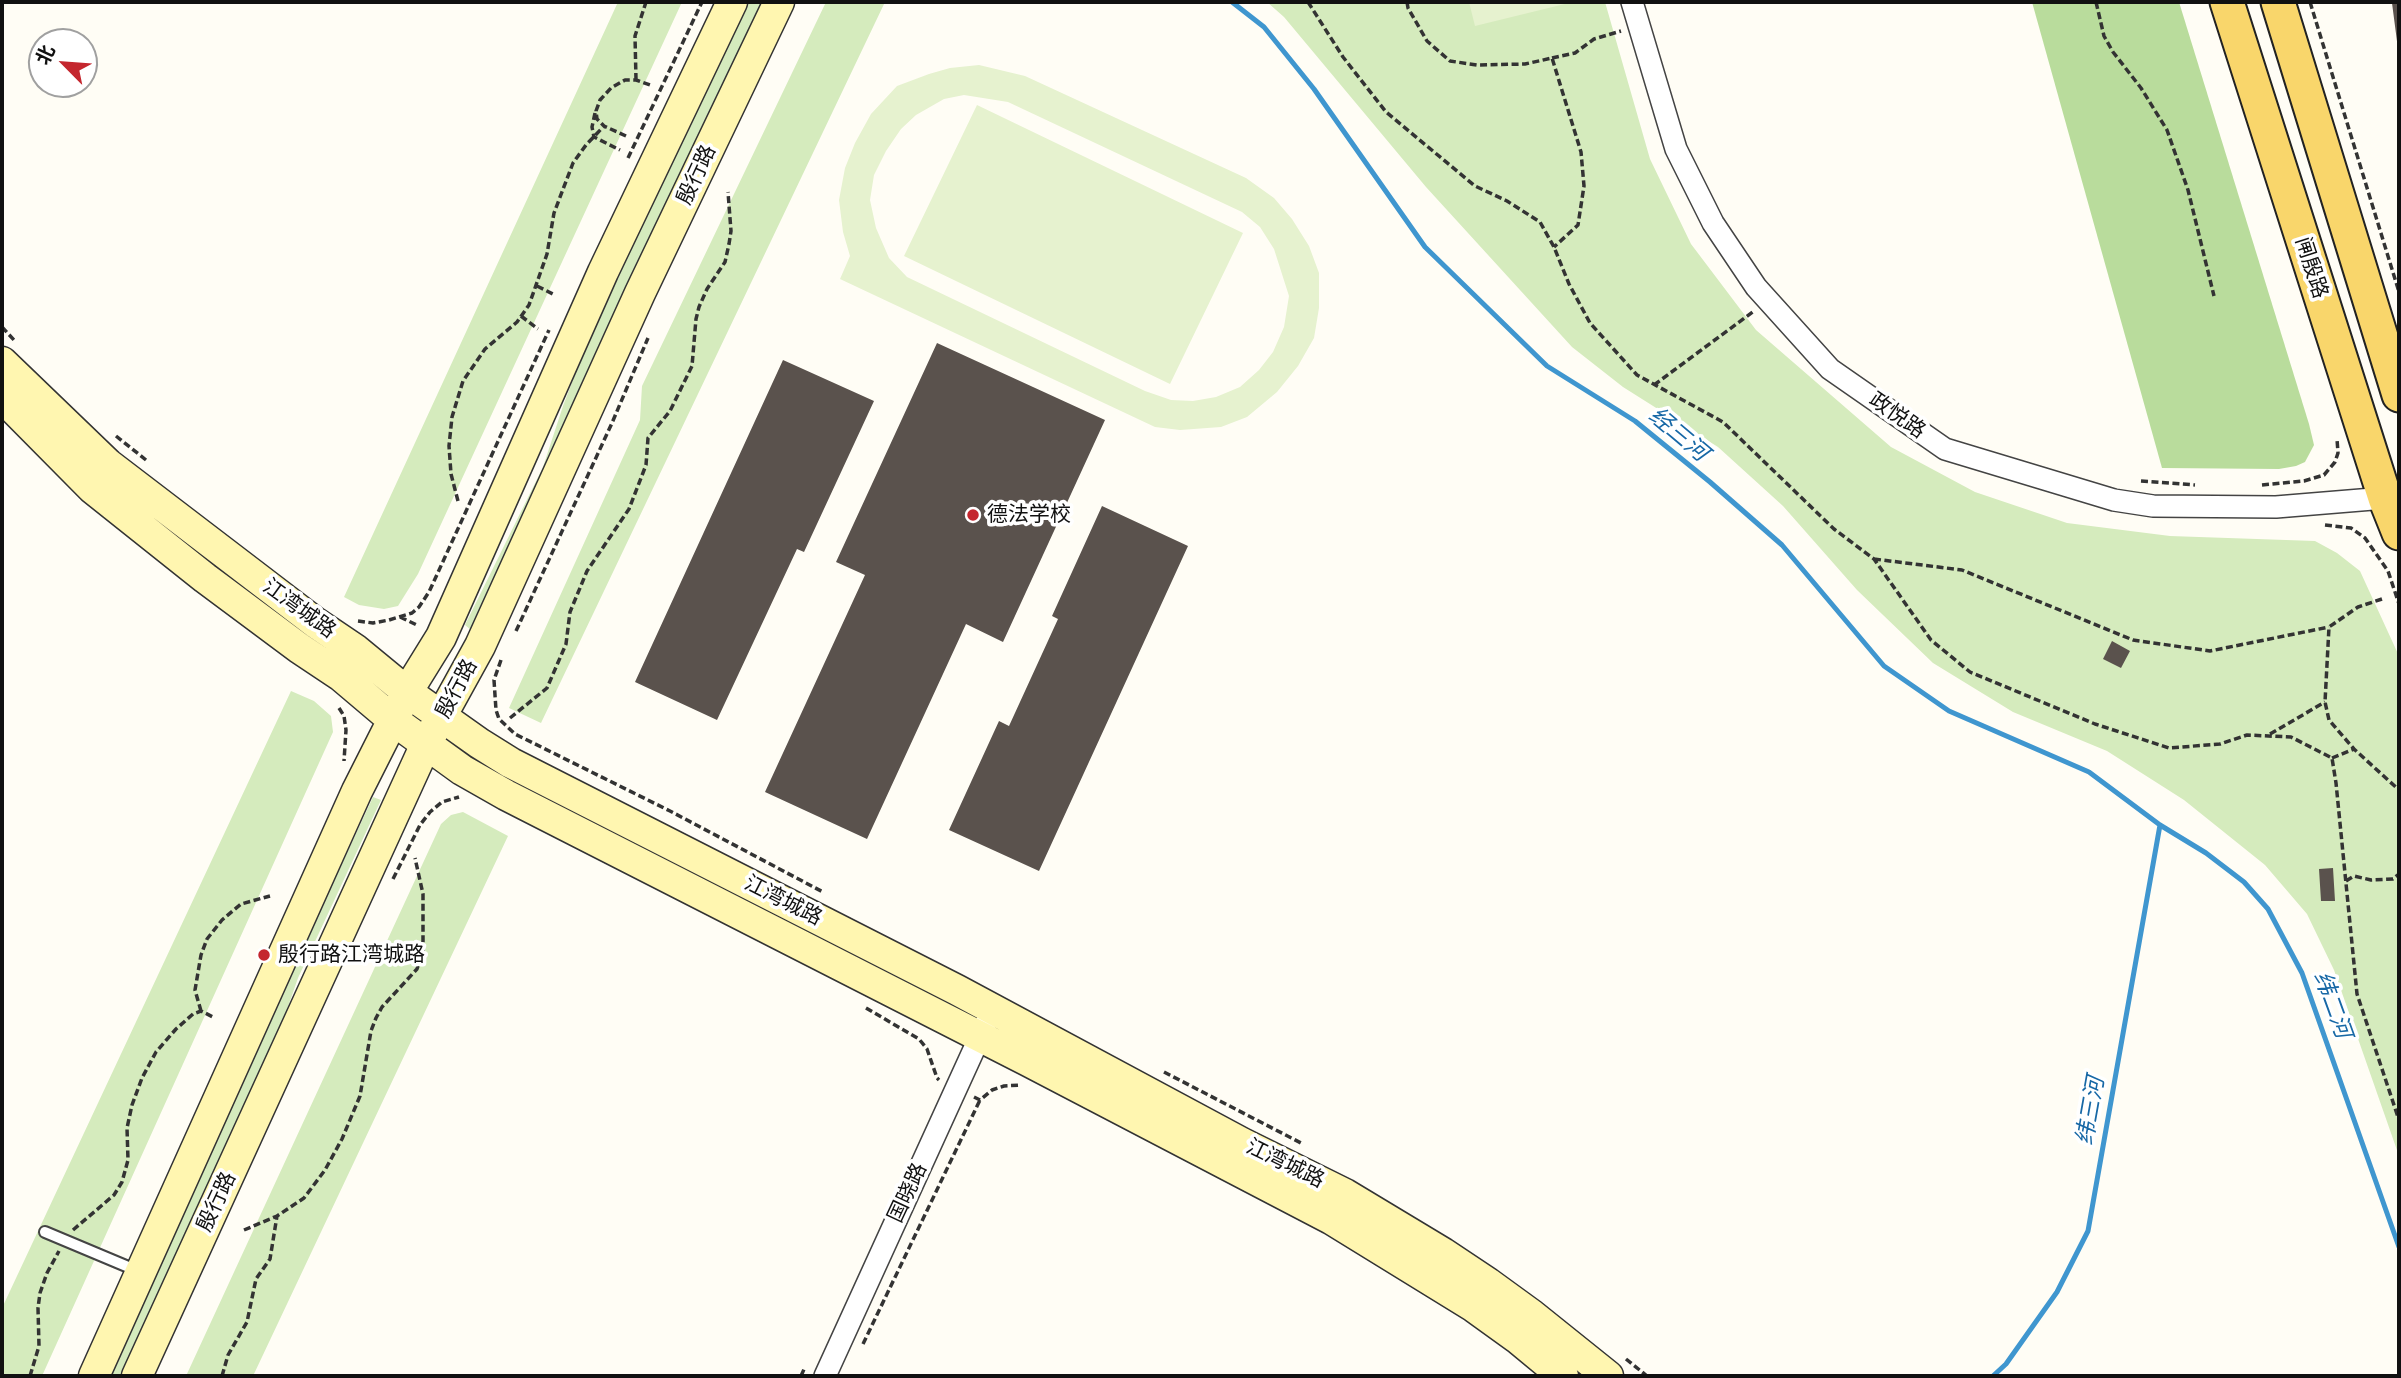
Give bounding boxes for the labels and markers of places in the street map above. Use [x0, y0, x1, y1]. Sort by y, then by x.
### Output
place label: 德法学校 [987, 502, 1071, 528]
marker: 德法学校 [965, 507, 981, 523]
place label: 殷行路江湾城路 [278, 942, 425, 968]
marker: 殷行路江湾城路 [256, 947, 272, 963]

